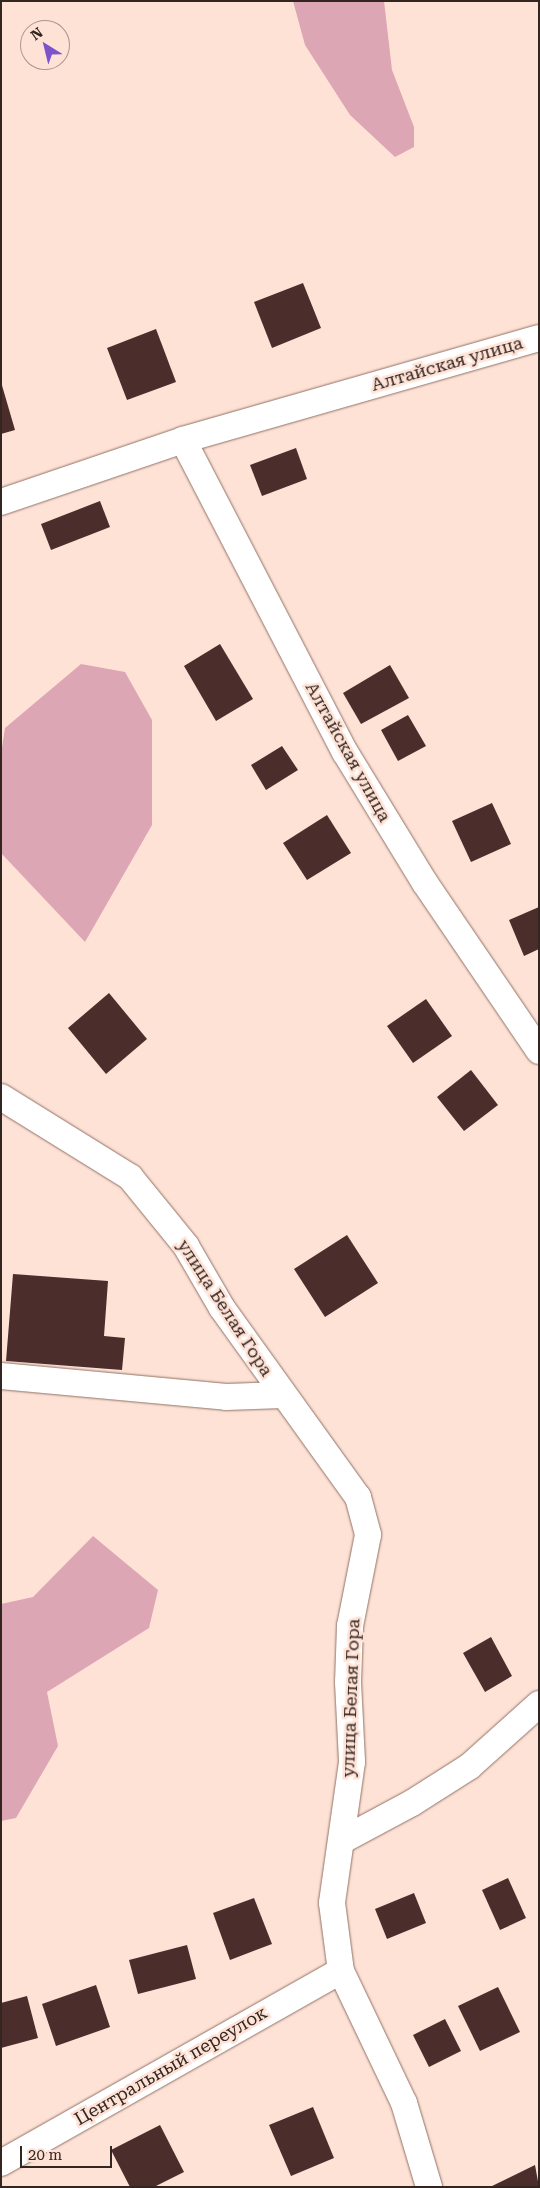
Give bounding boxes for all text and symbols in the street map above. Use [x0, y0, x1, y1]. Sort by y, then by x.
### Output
north arrow [20, 20, 70, 70]
text: N [28, 24, 46, 43]
street label: Алтайская улица [369, 332, 525, 396]
street label: Алтайская улица [301, 678, 395, 826]
street label: улица Белая Гора [173, 1236, 277, 1380]
street label: улица Белая Гора [337, 1618, 365, 1778]
street label: Центральный переулок [71, 2002, 271, 2130]
scale bar [22, 2136, 115, 2168]
text: 20 m [28, 2146, 62, 2164]

